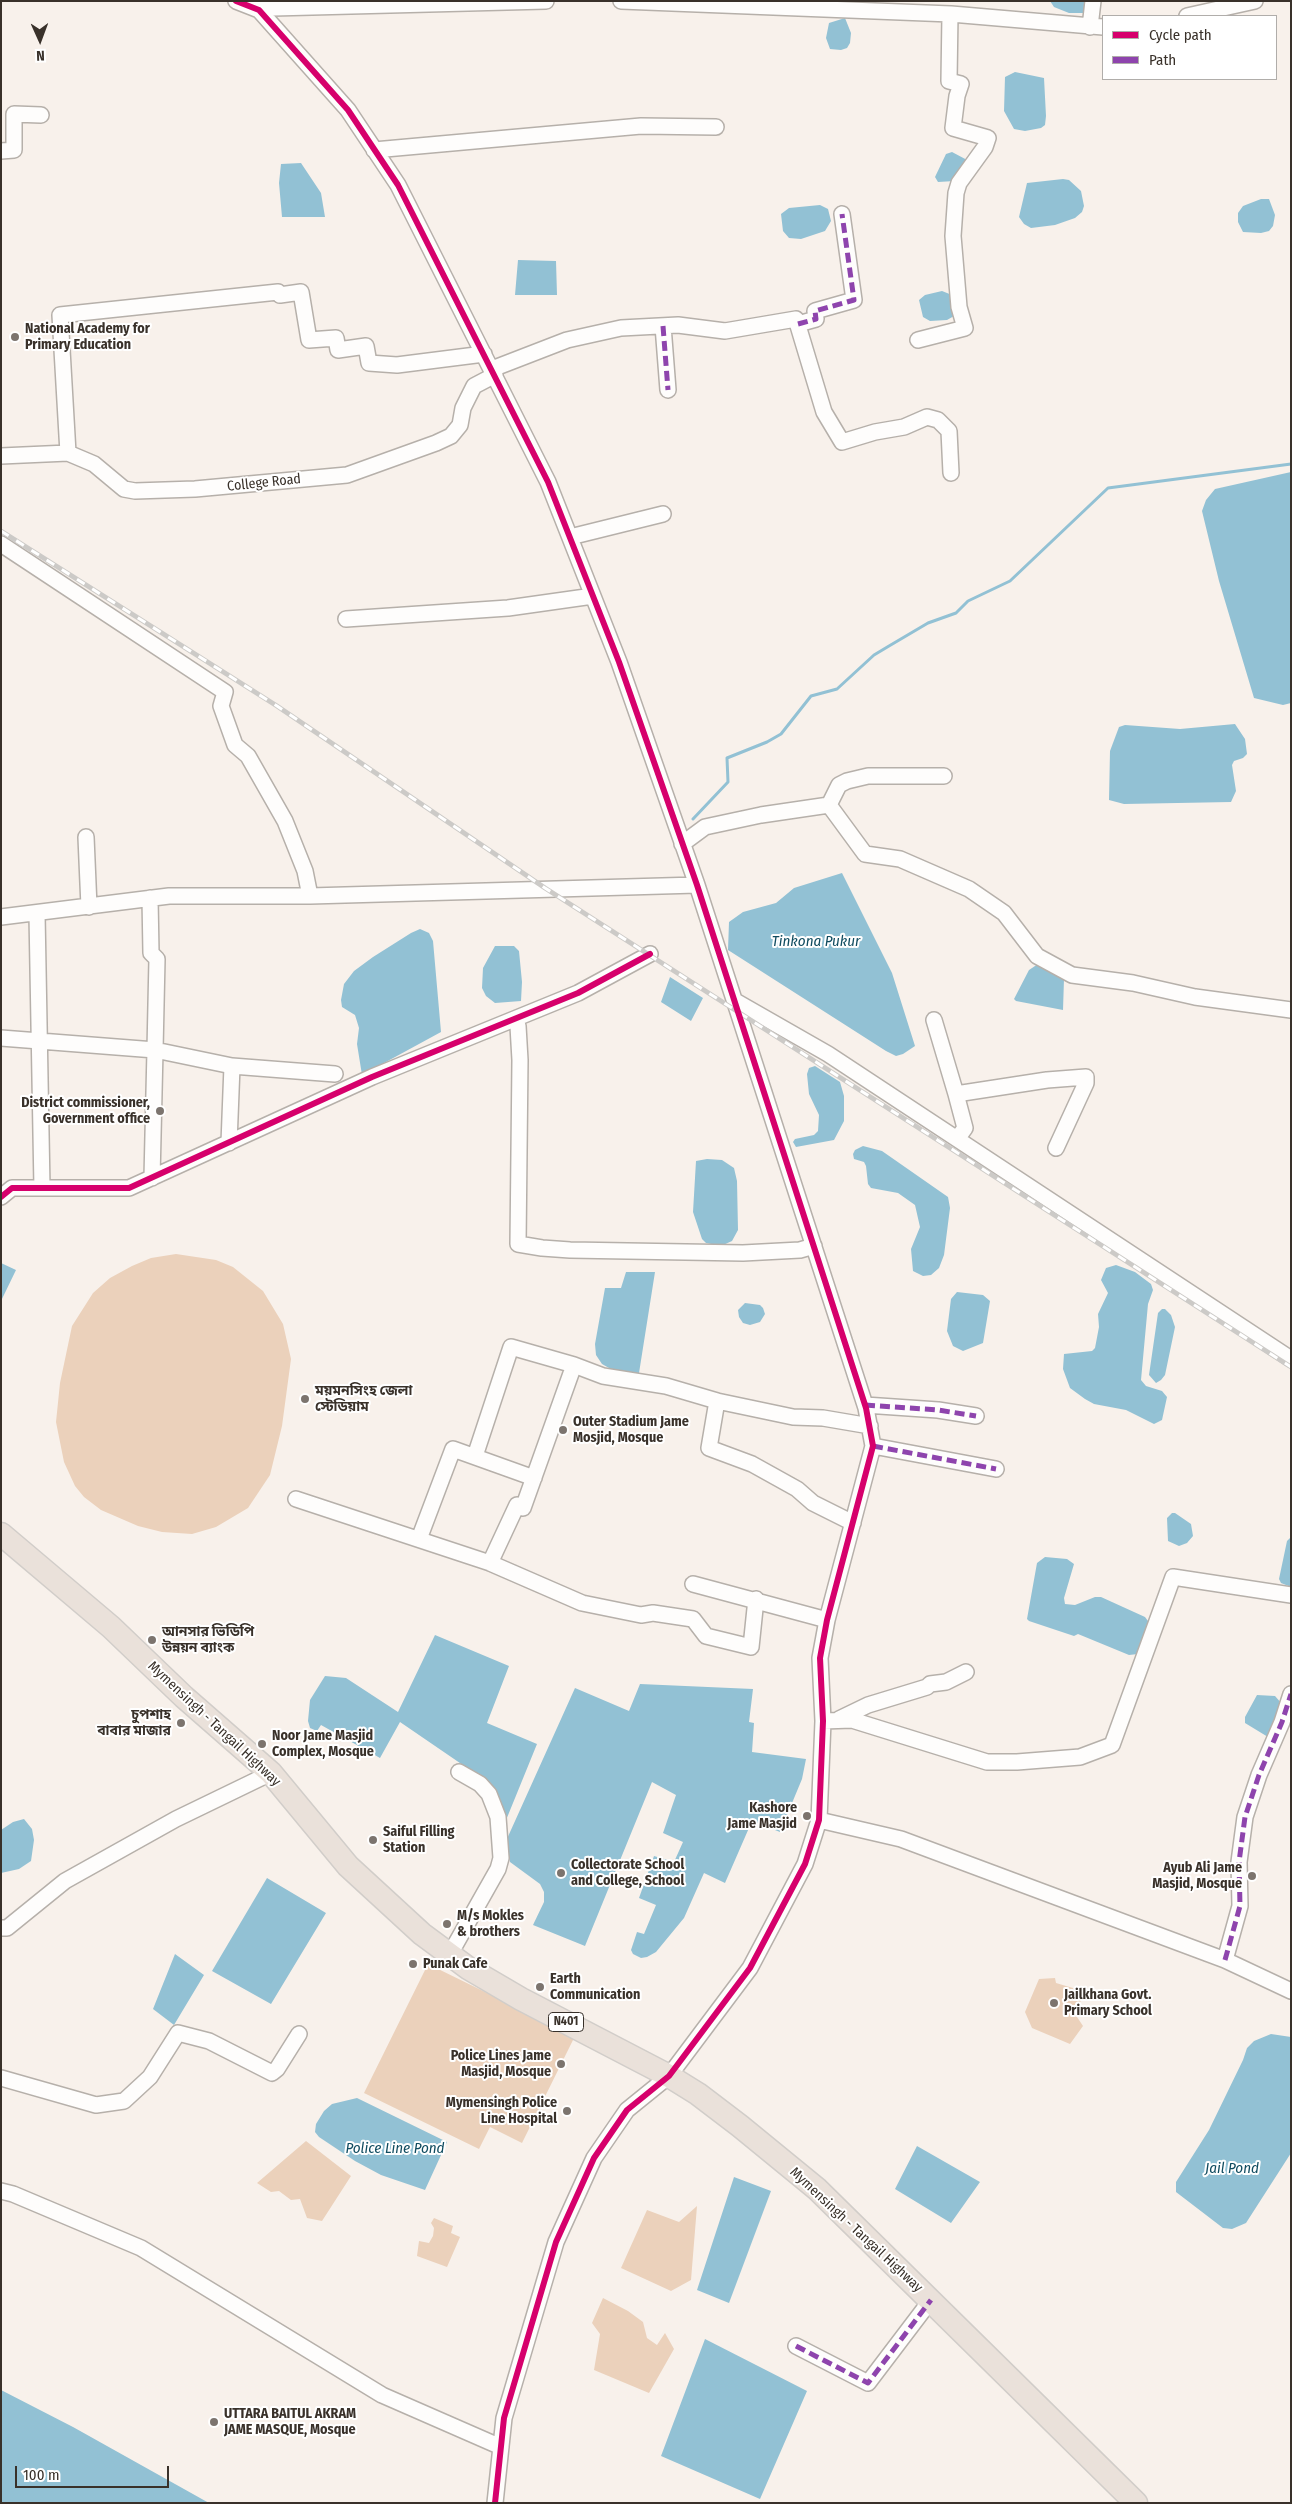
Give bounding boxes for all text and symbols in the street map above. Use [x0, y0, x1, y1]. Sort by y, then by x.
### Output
north arrow [15, 15, 65, 65]
legend [1102, 15, 1277, 80]
text: Cycle path [1149, 26, 1212, 44]
text: N [36, 47, 45, 64]
text: Path [1149, 51, 1176, 69]
place label: National Academy for Primary Education [25, 321, 150, 354]
marker: National Academy for Primary Education [9, 331, 21, 343]
street label: College Road [226, 471, 302, 495]
water label: Tinkona Pukur [772, 933, 860, 951]
place label: District commissioner, Government office [21, 1095, 150, 1128]
marker: District commissioner, Government office [154, 1105, 166, 1117]
place label: ময়মনসিংহ জেলা স্টেডিয়াম [315, 1383, 412, 1415]
marker: ময়মনসিংহ জেলা স্টেডিয়াম [299, 1393, 311, 1405]
place label: Outer Stadium Jame Mosjid, Mosque [573, 1414, 689, 1446]
marker: Outer Stadium Jame Mosjid, Mosque [557, 1424, 569, 1436]
place label: আনসার ভিডিপি উন্নয়ন ব্যাংক [162, 1624, 254, 1656]
marker: আনসার ভিডিপি উন্নয়ন ব্যাংক [146, 1634, 158, 1646]
street label: Mymensingh - Tangail Highway [144, 1658, 284, 1790]
place label: চুপশাহ বাবার মাজার [97, 1707, 171, 1740]
marker: চুপশাহ বাবার মাজার [175, 1717, 187, 1729]
place label: Noor Jame Masjid Complex, Mosque [272, 1728, 374, 1760]
marker: Noor Jame Masjid Complex, Mosque [256, 1738, 268, 1750]
place label: Kashore Jame Masjid [727, 1800, 797, 1832]
marker: Kashore Jame Masjid [801, 1810, 813, 1822]
place label: Saiful Filling Station [383, 1824, 454, 1856]
marker: Saiful Filling Station [367, 1834, 379, 1846]
place label: Collectorate School and College, School [571, 1857, 684, 1890]
place label: Ayub Ali Jame Masjid, Mosque [1152, 1860, 1242, 1892]
marker: Collectorate School and College, School [555, 1867, 567, 1879]
marker: Ayub Ali Jame Masjid, Mosque [1246, 1870, 1258, 1882]
place label: M/s Mokles & brothers [457, 1908, 524, 1940]
marker: M/s Mokles & brothers [441, 1918, 453, 1930]
place label: Punak Cafe [423, 1956, 488, 1972]
marker: Punak Cafe [407, 1958, 419, 1970]
place label: Earth Communication [550, 1971, 640, 2004]
marker: Earth Communication [534, 1981, 546, 1993]
place label: Jailkhana Govt. Primary School [1064, 1987, 1152, 2020]
marker: Jailkhana Govt. Primary School [1048, 1997, 1060, 2009]
road number: N401 [548, 2012, 584, 2031]
place label: Police Lines Jame Masjid, Mosque [451, 2048, 551, 2080]
marker: Police Lines Jame Masjid, Mosque [555, 2058, 567, 2070]
place label: Mymensingh Police Line Hospital [446, 2095, 557, 2128]
marker: Mymensingh Police Line Hospital [561, 2105, 573, 2117]
water label: Police Line Pond [345, 2140, 445, 2158]
water label: Jail Pond [1205, 2160, 1259, 2178]
street label: Mymensingh - Tangail Highway [786, 2164, 926, 2296]
place label: UTTARA BAITUL AKRAM JAME MASQUE, Mosque [224, 2406, 356, 2438]
marker: UTTARA BAITUL AKRAM JAME MASQUE, Mosque [208, 2416, 220, 2428]
scale bar [18, 2456, 171, 2488]
text: 100 m [23, 2466, 60, 2484]

